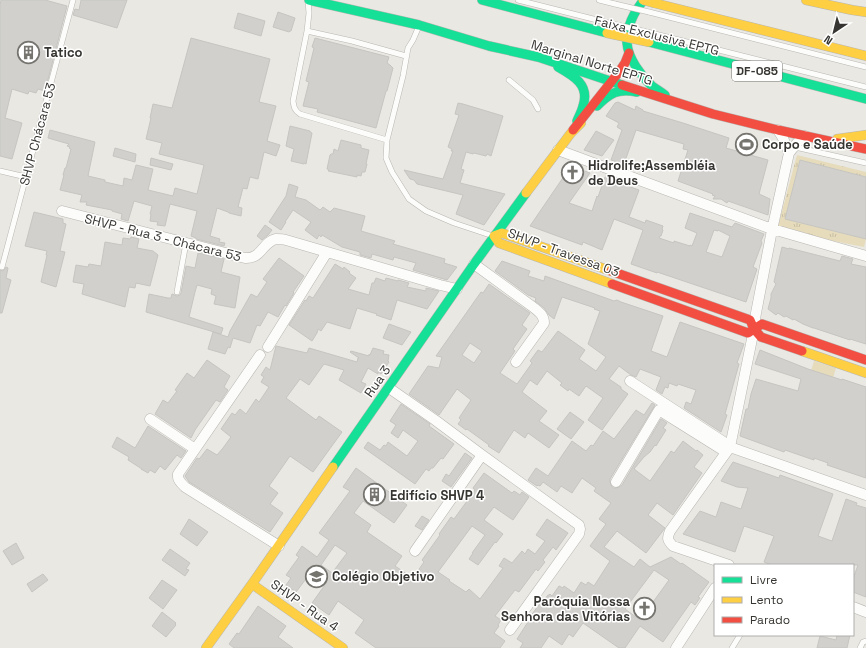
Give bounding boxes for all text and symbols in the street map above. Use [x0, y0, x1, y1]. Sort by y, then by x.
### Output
street label: Faixa Exclusiva EPTG [593, 12, 721, 59]
north arrow [814, 12, 854, 52]
text: N [821, 32, 835, 48]
street label: Marginal Norte EPTG [529, 36, 655, 89]
building icon: Tatico [16, 39, 42, 65]
place label: Tatico [44, 44, 83, 61]
road number: DF-085 [732, 61, 782, 81]
street label: SHVP Chácara 53 [16, 81, 59, 187]
sports icon: Corpo e Saúde [734, 131, 760, 157]
place label: Corpo e Saúde [762, 136, 853, 153]
place label: Hidrolife;Assembléia de Deus [588, 157, 716, 189]
church icon: Hidrolife;Assembléia de Deus [560, 159, 586, 185]
street label: SHVP - Rua 3 - Chácara 53 [83, 210, 243, 265]
street label: SHVP - Travessa 03 [506, 224, 622, 281]
street label: Rua 3 [360, 362, 394, 400]
building icon: Edifício SHVP 4 [361, 482, 387, 508]
place label: Edifício SHVP 4 [390, 487, 484, 504]
school or university icon: Colégio Objetivo [304, 563, 330, 589]
legend [714, 564, 854, 636]
place label: Colégio Objetivo [332, 568, 434, 585]
text: Livre [750, 572, 777, 588]
street label: SHVP - Rua 4 [267, 576, 342, 635]
text: Lento [750, 592, 784, 608]
place label: Paróquia Nossa Senhora das Vitórias [501, 593, 630, 625]
church icon: Paróquia Nossa Senhora das Vitórias [632, 595, 658, 621]
text: Parado [750, 612, 790, 628]

